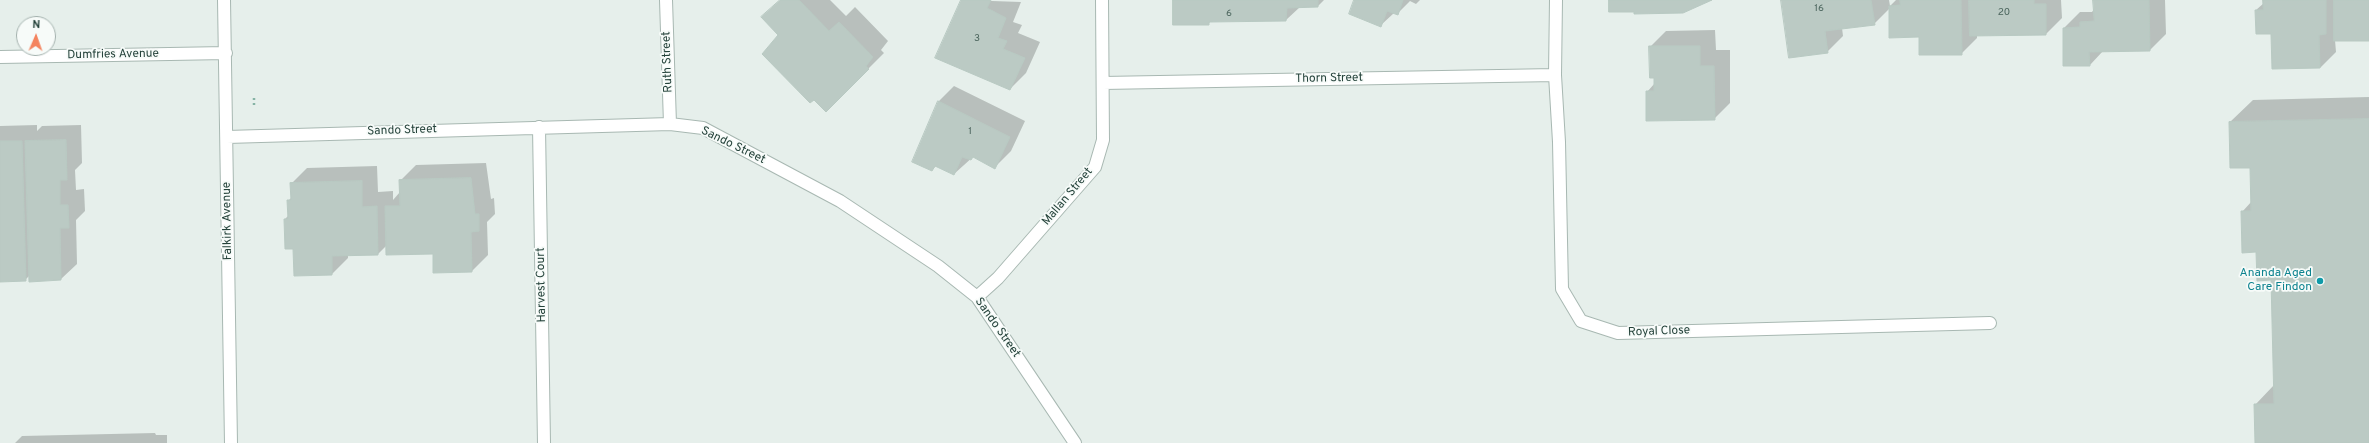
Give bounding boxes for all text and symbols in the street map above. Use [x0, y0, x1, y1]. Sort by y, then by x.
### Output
house number: 16 [1814, 3, 1824, 15]
house number: 20 [1998, 7, 2010, 19]
house number: 6 [1226, 8, 1232, 20]
north arrow [16, 16, 56, 56]
text: N [32, 18, 41, 32]
street label: Ruth Street [660, 31, 676, 93]
house number: 3 [974, 33, 980, 45]
street label: Dumfries Avenue [67, 47, 159, 63]
street label: Thorn Street [1295, 71, 1363, 87]
street label: Sando Street [367, 123, 437, 139]
street label: Sando Street [698, 124, 768, 168]
house number: 1 [968, 126, 972, 138]
street label: Mallan Street [1040, 165, 1096, 229]
street label: Falkirk Avenue [220, 182, 236, 260]
street label: Harvest Court [534, 247, 550, 323]
place label: Ananda Aged Care Findon [2240, 267, 2312, 295]
marker: Ananda Aged Care Findon [2315, 276, 2325, 286]
street label: Sando Street [971, 295, 1023, 361]
street label: Royal Close [1628, 324, 1690, 340]

